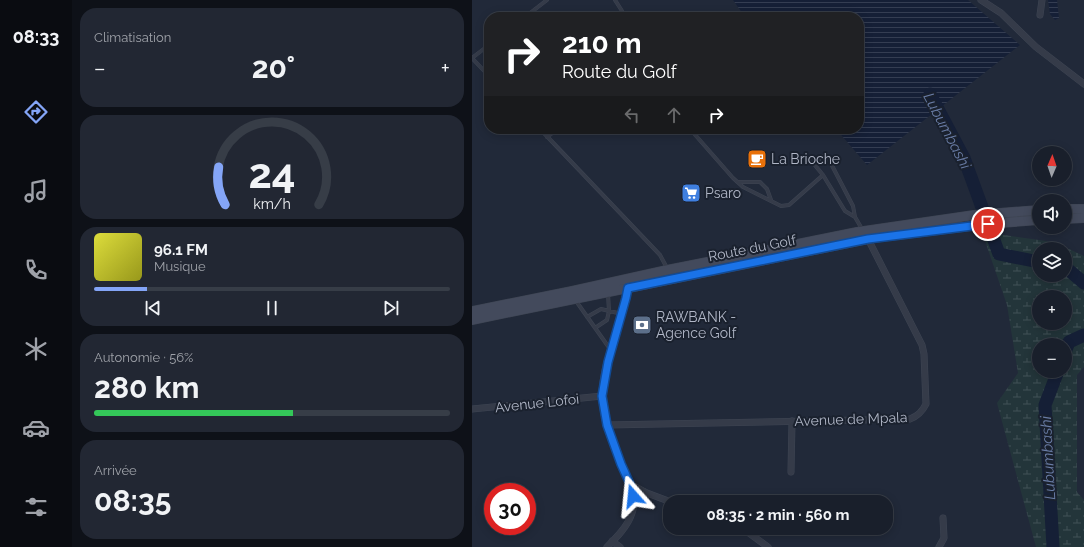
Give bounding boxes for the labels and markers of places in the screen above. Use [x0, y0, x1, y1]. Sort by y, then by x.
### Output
cafe icon: La Brioche [746, 148, 768, 170]
place label: La Brioche [771, 151, 840, 167]
supermarket icon: Psaro [680, 182, 702, 204]
place label: Psaro [705, 185, 741, 201]
pin [971, 207, 1005, 241]
place label: RAWBANK - Agence Golf [656, 309, 738, 341]
bank icon: RAWBANK - Agence Golf [631, 314, 653, 336]

